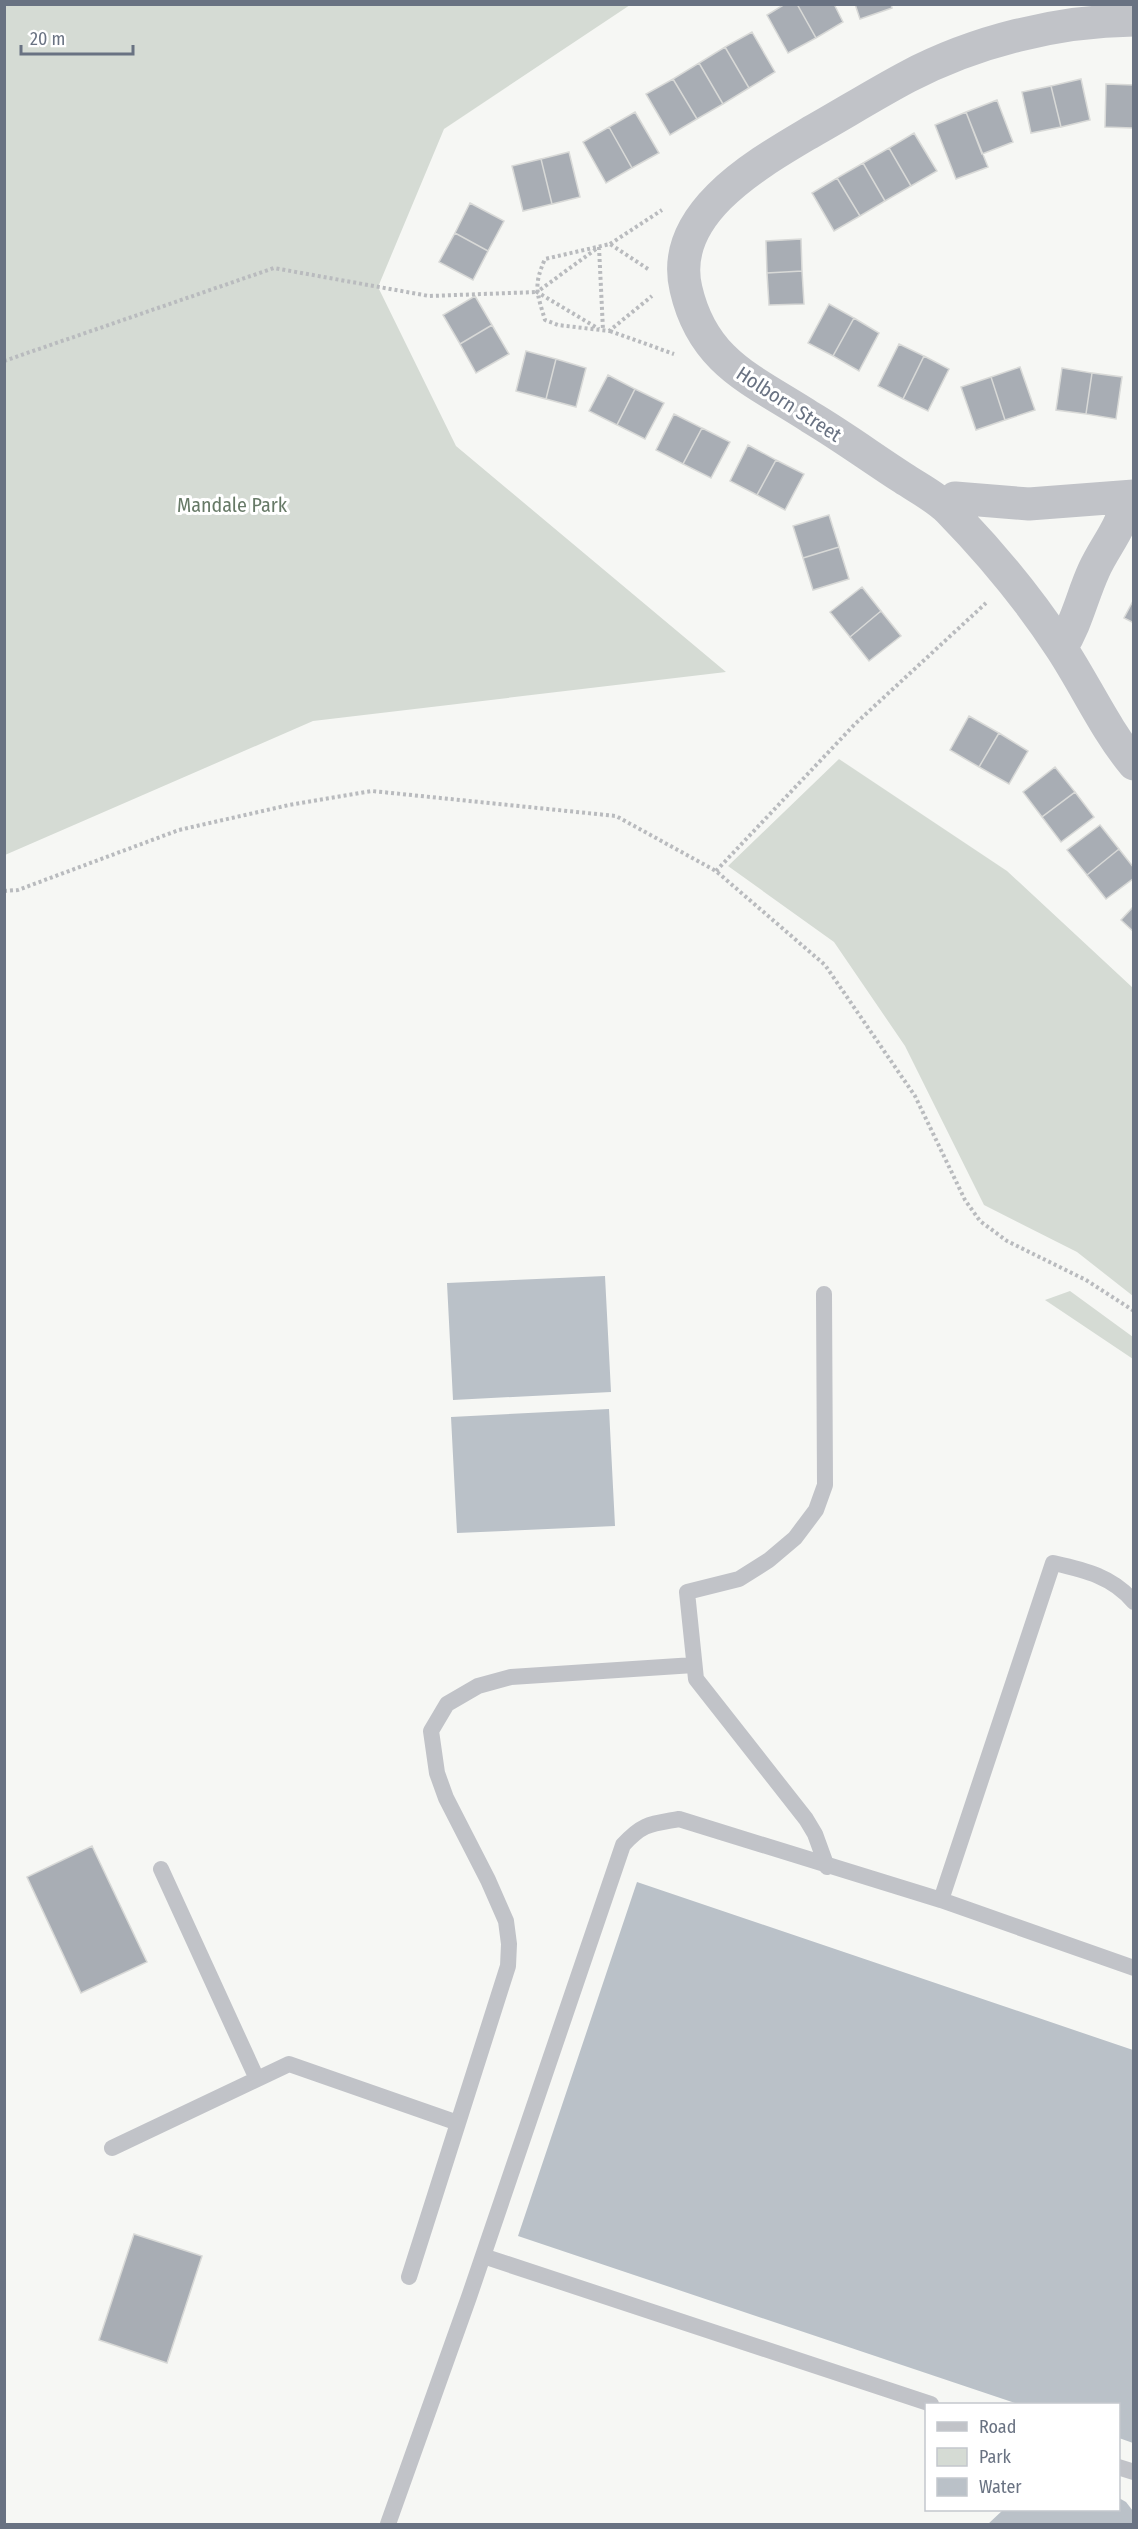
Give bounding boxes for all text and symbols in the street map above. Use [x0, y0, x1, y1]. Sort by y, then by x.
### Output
scale bar [21, 18, 134, 56]
text: 20 m [30, 28, 65, 50]
street label: Holborn Street [732, 361, 846, 447]
park label: Mandale Park [177, 493, 288, 517]
legend [925, 2403, 1120, 2511]
text: Road [979, 2416, 1016, 2438]
text: Park [979, 2446, 1012, 2468]
text: Water [979, 2476, 1022, 2498]

